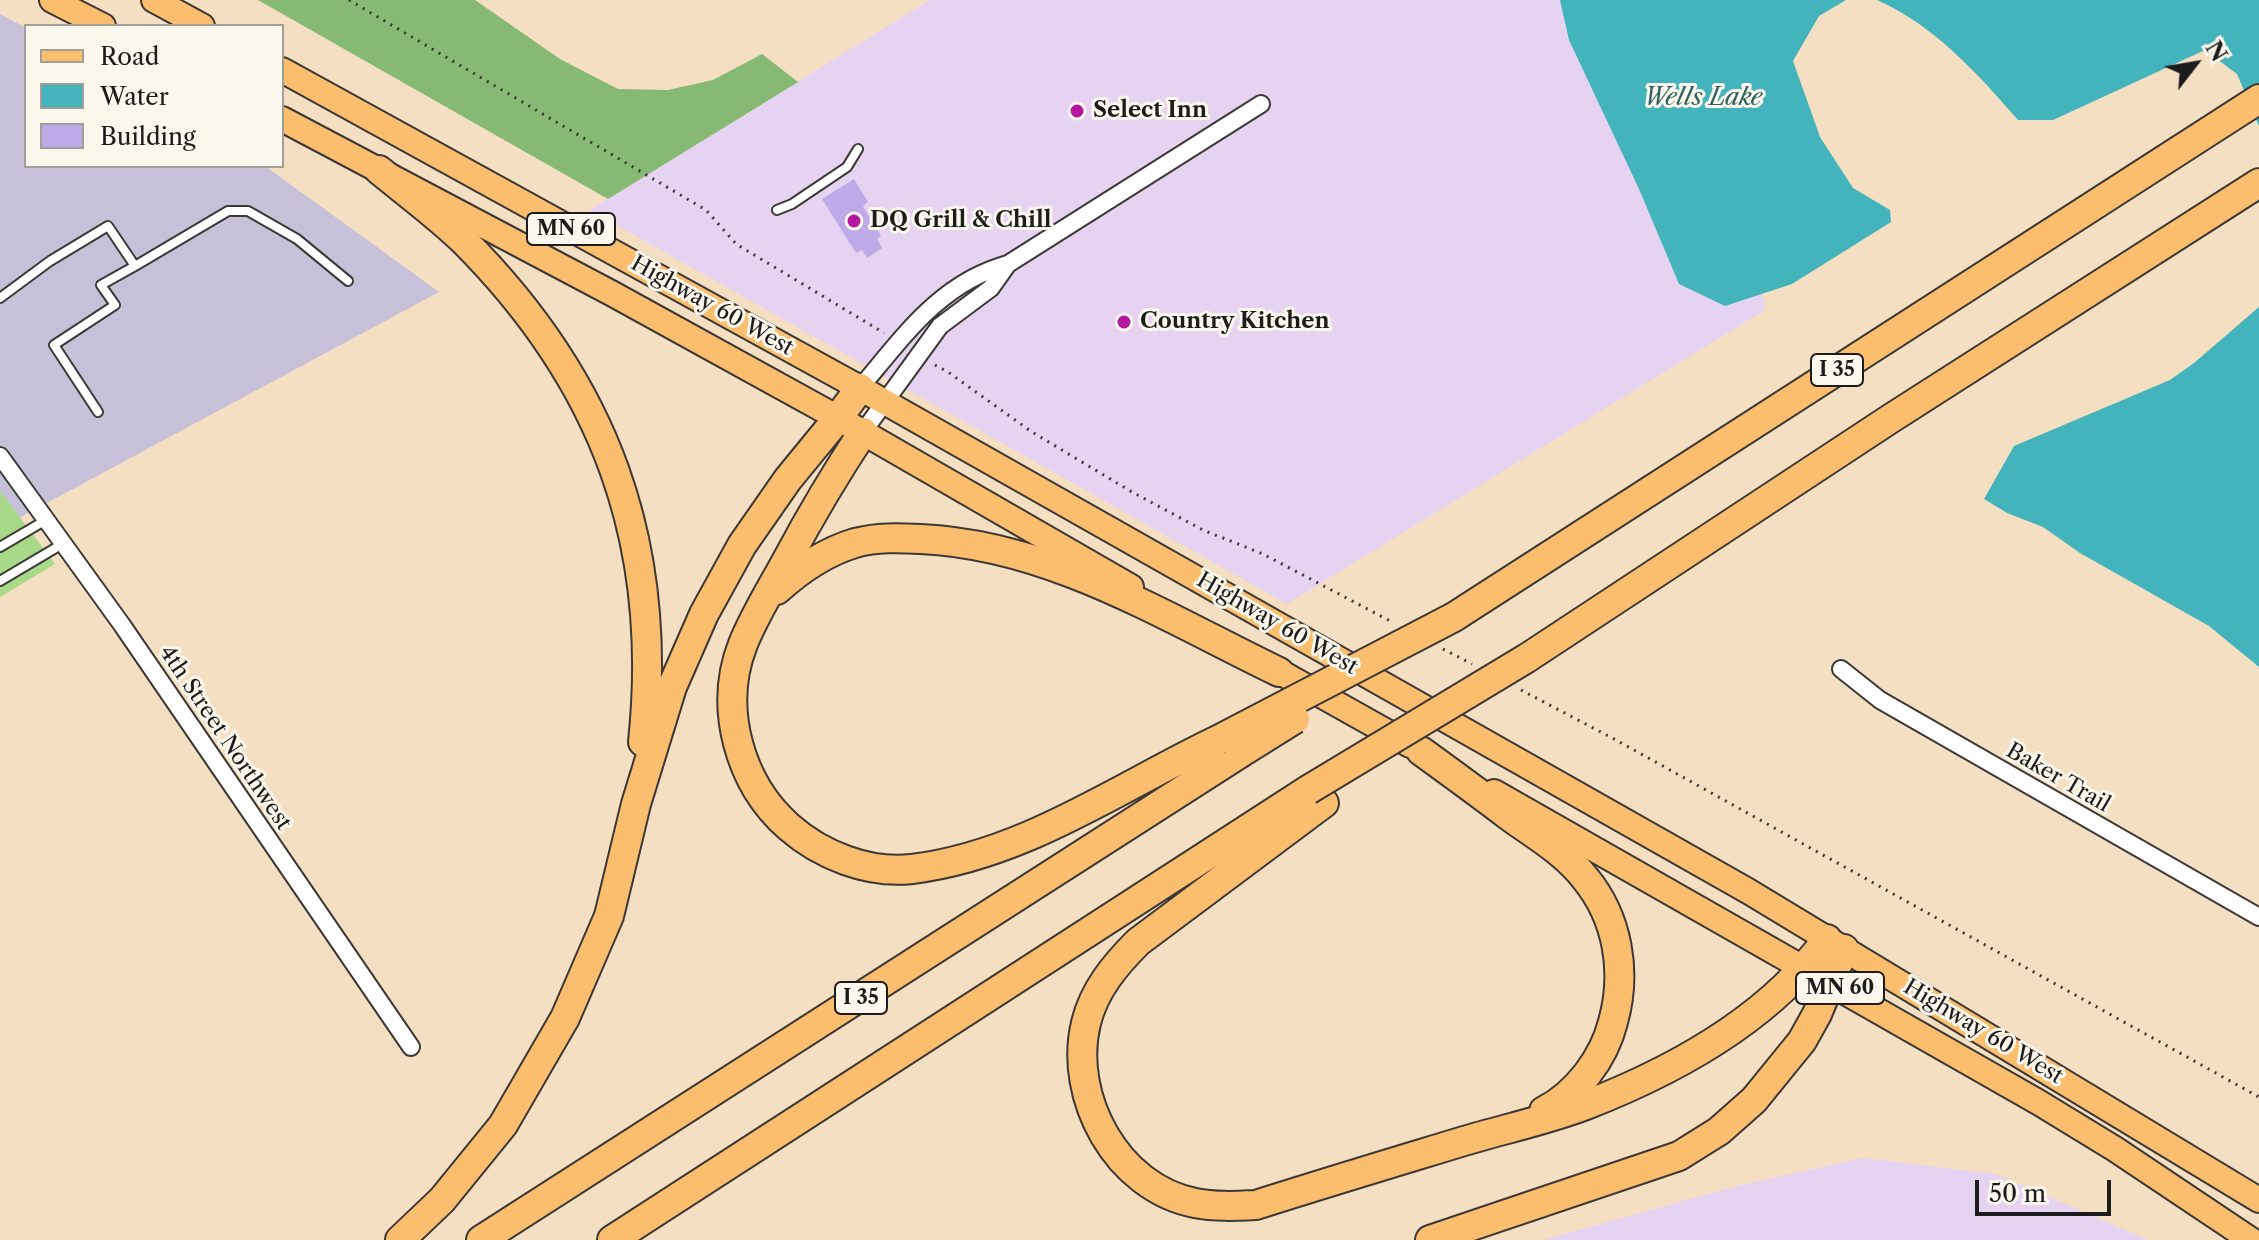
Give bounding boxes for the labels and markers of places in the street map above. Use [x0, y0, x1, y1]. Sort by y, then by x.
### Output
place label: Select Inn [1093, 98, 1207, 124]
marker: Select Inn [1068, 102, 1086, 120]
place label: DQ Grill & Chill [870, 208, 1051, 234]
marker: DQ Grill & Chill [845, 212, 863, 230]
place label: Country Kitchen [1140, 309, 1330, 335]
marker: Country Kitchen [1115, 313, 1133, 331]

